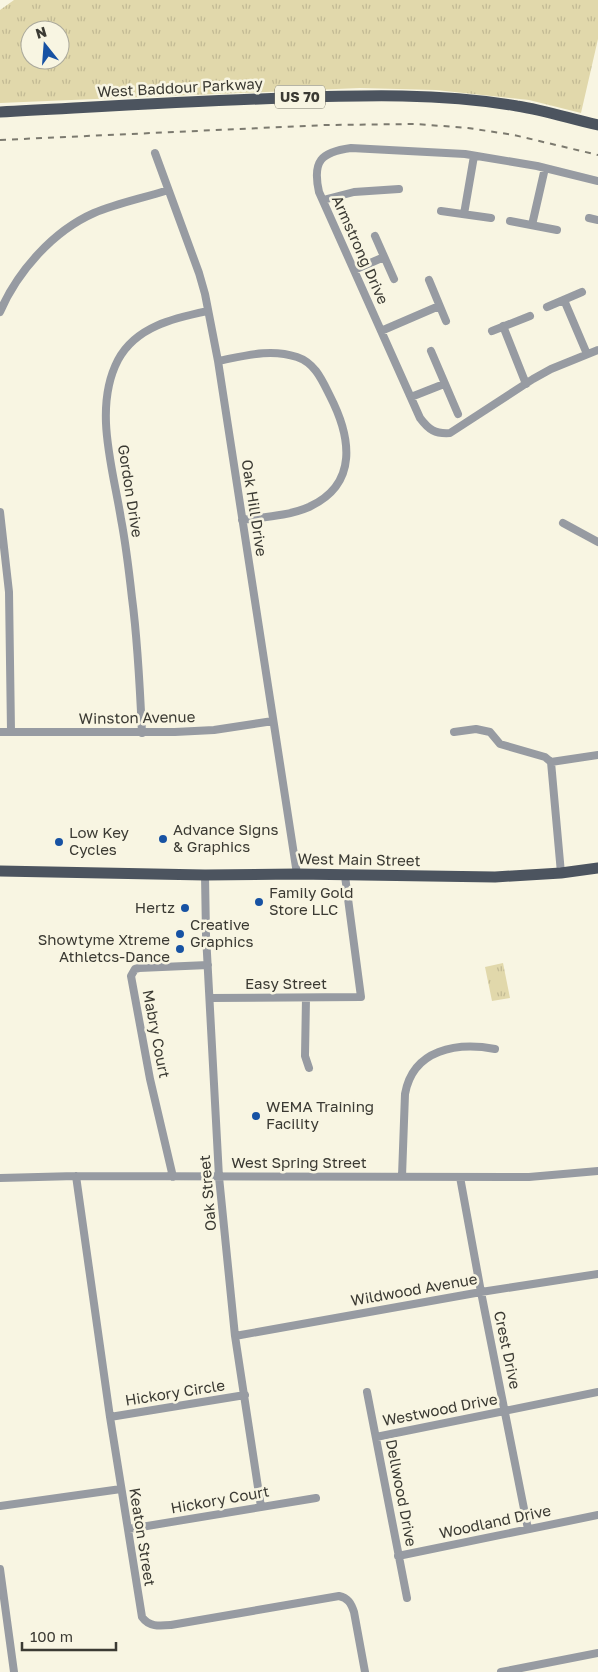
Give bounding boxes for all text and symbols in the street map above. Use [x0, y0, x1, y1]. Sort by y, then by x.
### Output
north arrow [20, 20, 70, 70]
text: N [33, 22, 49, 42]
street label: West Baddour Parkway [97, 74, 264, 100]
road number: US 70 [275, 85, 325, 108]
street label: Armstrong Drive [329, 192, 393, 307]
street label: Gordon Drive [115, 443, 147, 539]
street label: Oak Hill Drive [238, 458, 272, 558]
street label: Winston Avenue [79, 707, 196, 727]
place label: Advance Signs & Graphics [173, 820, 278, 855]
place label: Low Key Cycles [69, 823, 130, 858]
marker: Advance Signs & Graphics [157, 833, 169, 845]
marker: Low Key Cycles [53, 836, 65, 848]
street label: West Main Street [297, 849, 421, 869]
place label: Family Gold Store LLC [269, 883, 354, 918]
marker: Family Gold Store LLC [253, 896, 265, 908]
place label: Hertz [135, 898, 175, 916]
marker: Hertz [179, 902, 191, 914]
place label: Creative Graphics [190, 915, 253, 950]
marker: Creative Graphics [174, 928, 186, 940]
place label: Showtyme Xtreme Athletcs-Dance [38, 930, 170, 965]
marker: Showtyme Xtreme Athletcs-Dance [174, 943, 186, 955]
street label: Easy Street [245, 974, 327, 992]
street label: Mabry Court [140, 988, 174, 1079]
place label: WEMA Training Facility [266, 1097, 374, 1132]
marker: WEMA Training Facility [250, 1110, 262, 1122]
street label: West Spring Street [231, 1153, 367, 1171]
street label: Oak Street [195, 1154, 219, 1232]
street label: Wildwood Avenue [349, 1269, 479, 1309]
street label: Crest Drive [491, 1309, 525, 1391]
street label: Hickory Circle [124, 1375, 226, 1409]
street label: Westwood Drive [381, 1389, 499, 1429]
street label: Dellwood Drive [383, 1438, 421, 1548]
street label: Hickory Court [169, 1481, 270, 1517]
street label: Keaton Street [126, 1486, 160, 1587]
street label: Woodland Drive [437, 1500, 553, 1542]
scale bar [22, 1620, 116, 1652]
text: 100 m [30, 1627, 73, 1645]

